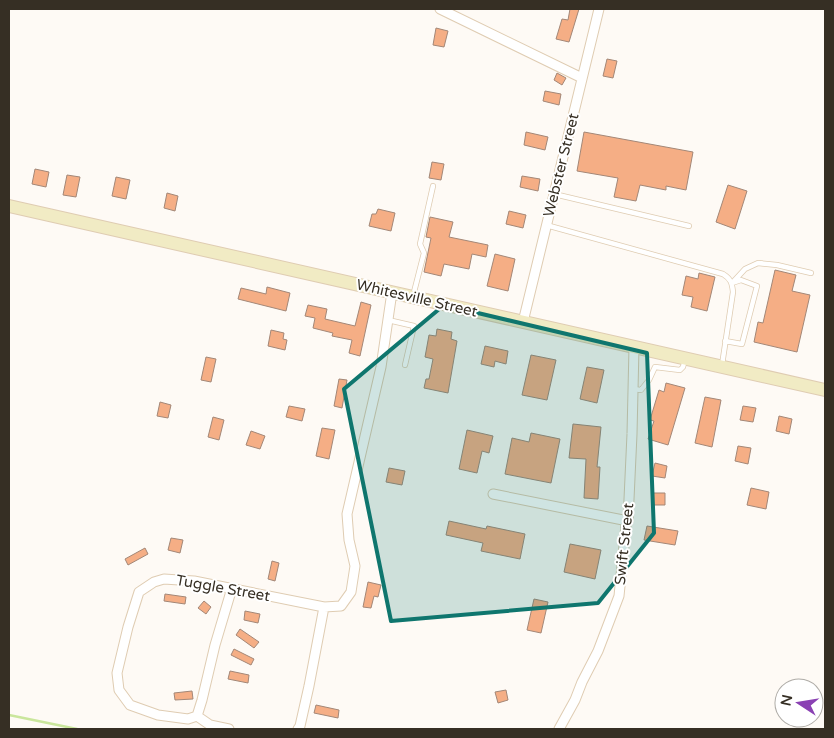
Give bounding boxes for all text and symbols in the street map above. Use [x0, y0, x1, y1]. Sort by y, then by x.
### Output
street label: Webster Street [539, 111, 583, 219]
street label: Whitesville Street [355, 275, 480, 321]
street label: Swift Street [611, 502, 637, 586]
street label: Tuggle Street [175, 571, 272, 605]
north arrow [774, 678, 824, 728]
text: N [777, 693, 796, 708]

